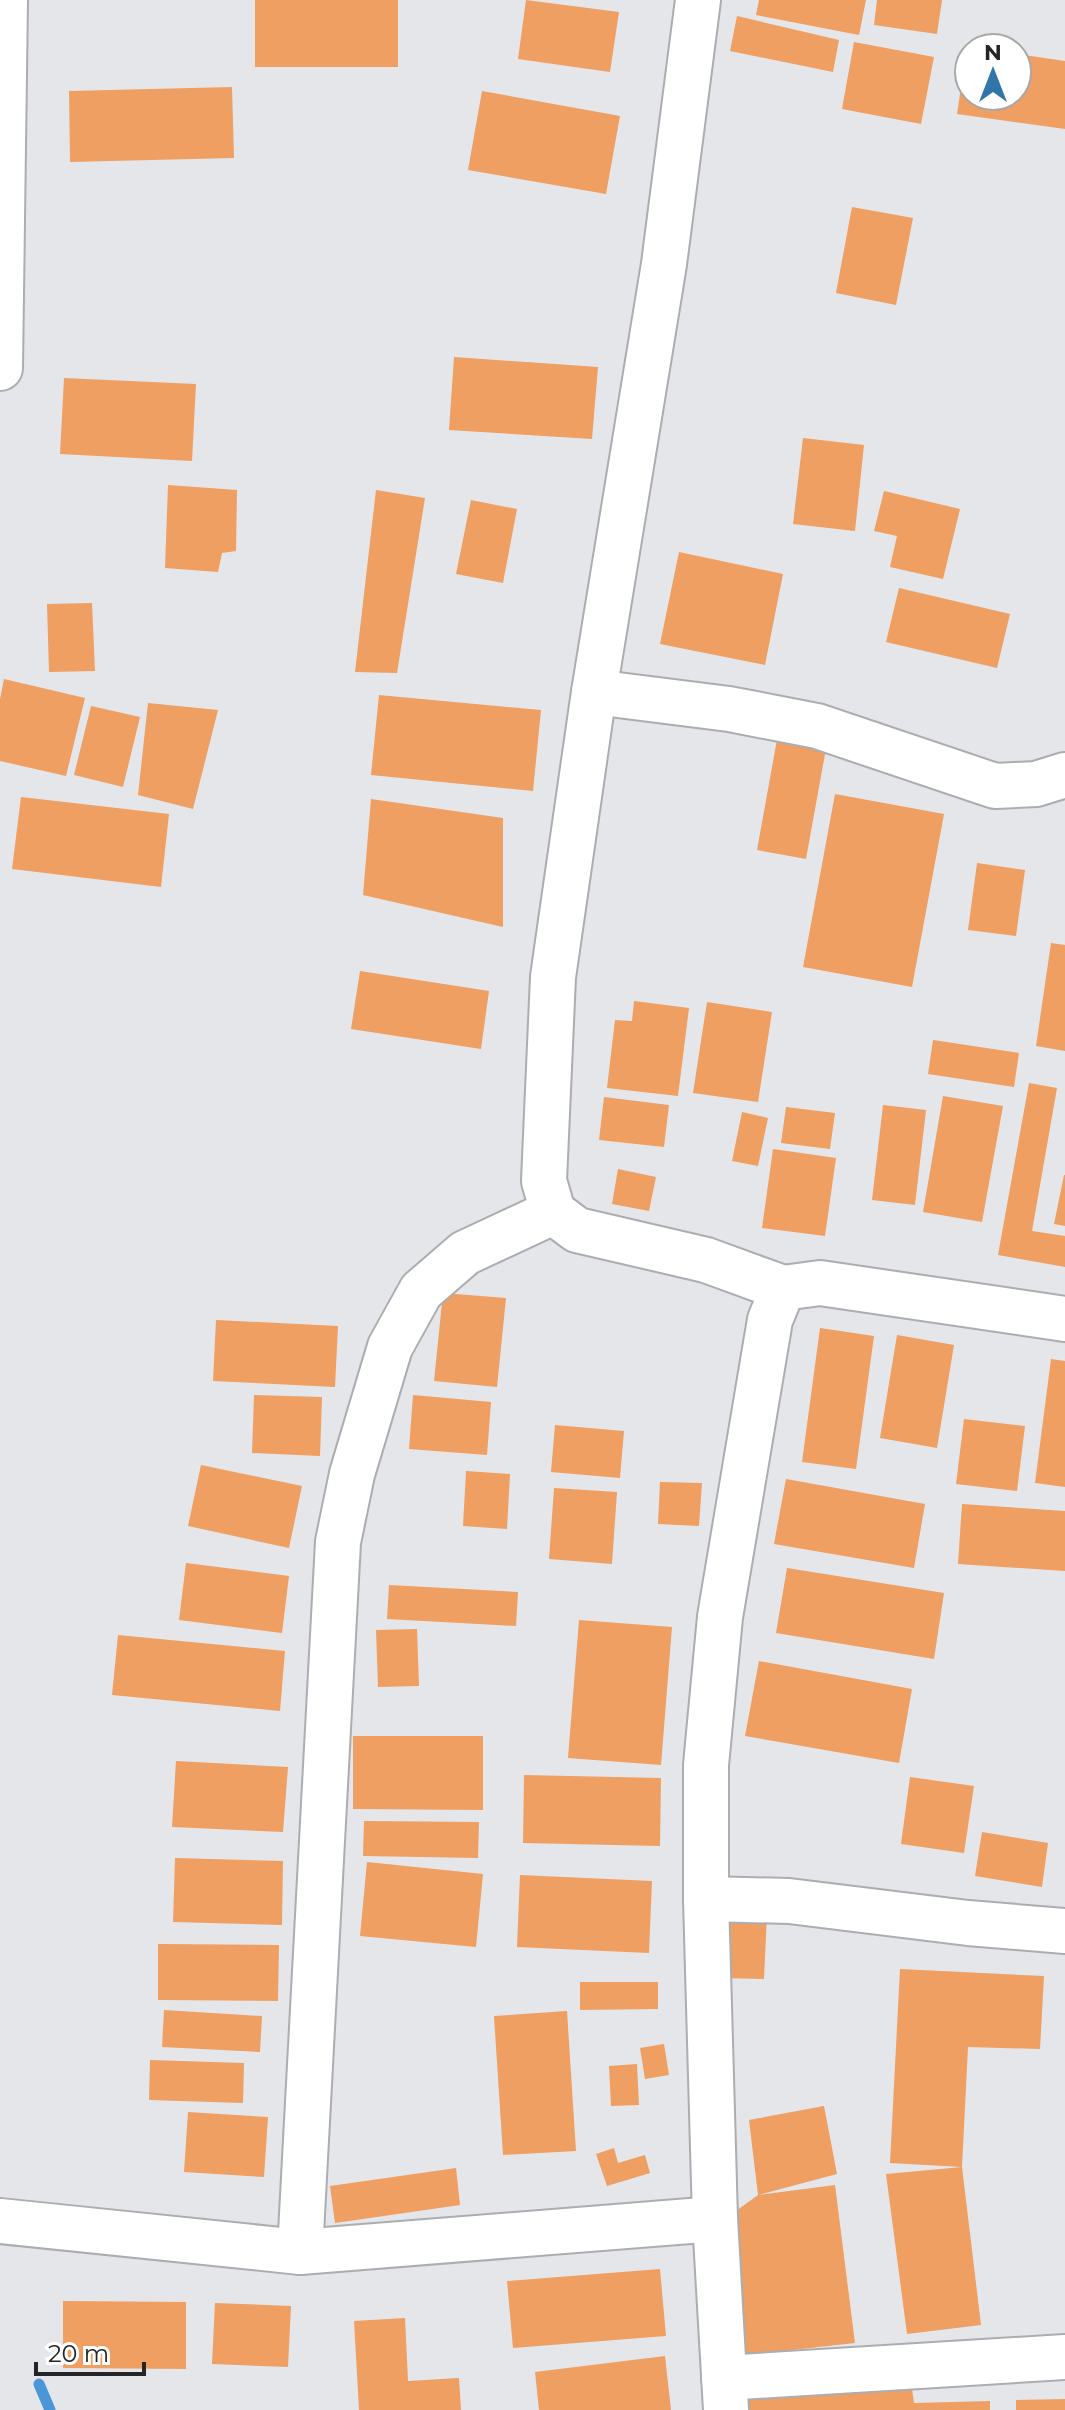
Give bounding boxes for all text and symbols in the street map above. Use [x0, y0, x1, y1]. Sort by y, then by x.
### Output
north arrow [953, 32, 1033, 112]
text: N [984, 39, 1002, 66]
scale bar [36, 2326, 144, 2376]
text: 20 m [48, 2339, 109, 2368]

